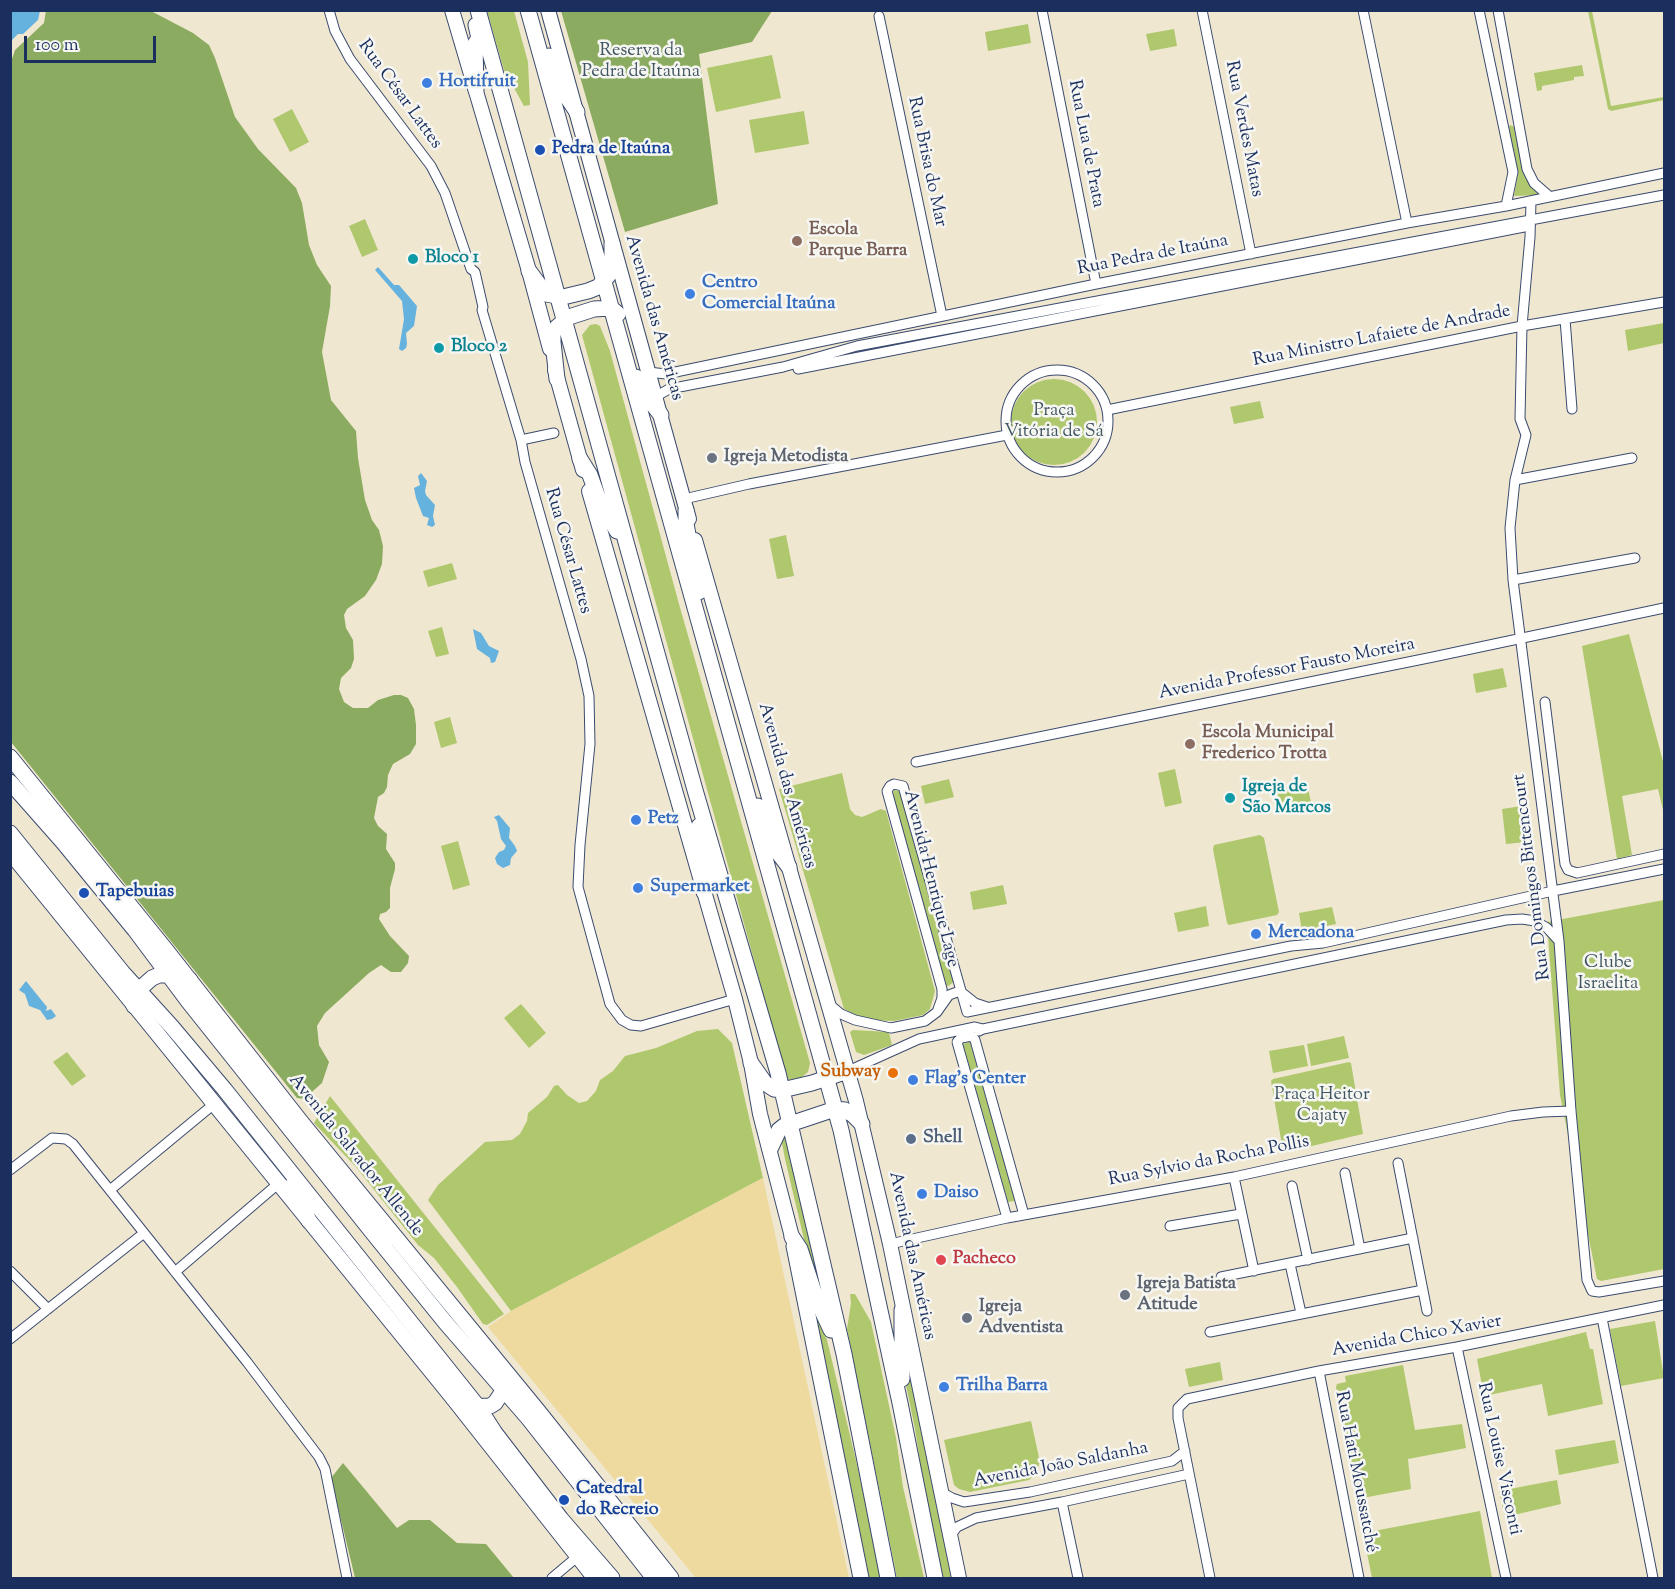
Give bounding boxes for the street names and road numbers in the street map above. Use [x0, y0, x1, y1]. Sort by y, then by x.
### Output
street label: Rua César Lattes [352, 36, 446, 154]
street label: Rua Verdes Matas [1219, 59, 1267, 199]
street label: Rua Lua de Prata [1062, 78, 1108, 210]
street label: Rua Brisa do Mar [902, 95, 950, 229]
street label: Rua Pedra de Itaúna [1076, 231, 1230, 281]
street label: Avenida das Américas [619, 233, 687, 403]
street label: Rua Ministro Lafaiete de Andrade [1251, 301, 1513, 373]
street label: Rua César Lattes [539, 486, 595, 616]
street label: Avenida Professor Fausto Moreira [1157, 635, 1417, 705]
street label: Avenida das Américas [752, 701, 820, 871]
street label: Rua Domingos Bittencourt [1510, 773, 1556, 981]
street label: Avenida Henrique Lage [897, 788, 963, 970]
street label: Avenida Salvador Allende [283, 1071, 427, 1241]
street label: Rua Sylvio da Rocha Pollis [1107, 1132, 1311, 1192]
street label: Avenida das Américas [883, 1170, 939, 1342]
street label: Avenida Chico Xavier [1330, 1311, 1504, 1363]
street label: Rua Louise Visconti [1471, 1381, 1525, 1537]
street label: Rua Hati Moussatché [1329, 1389, 1381, 1555]
street label: Avenida João Saldanha [972, 1438, 1150, 1494]

